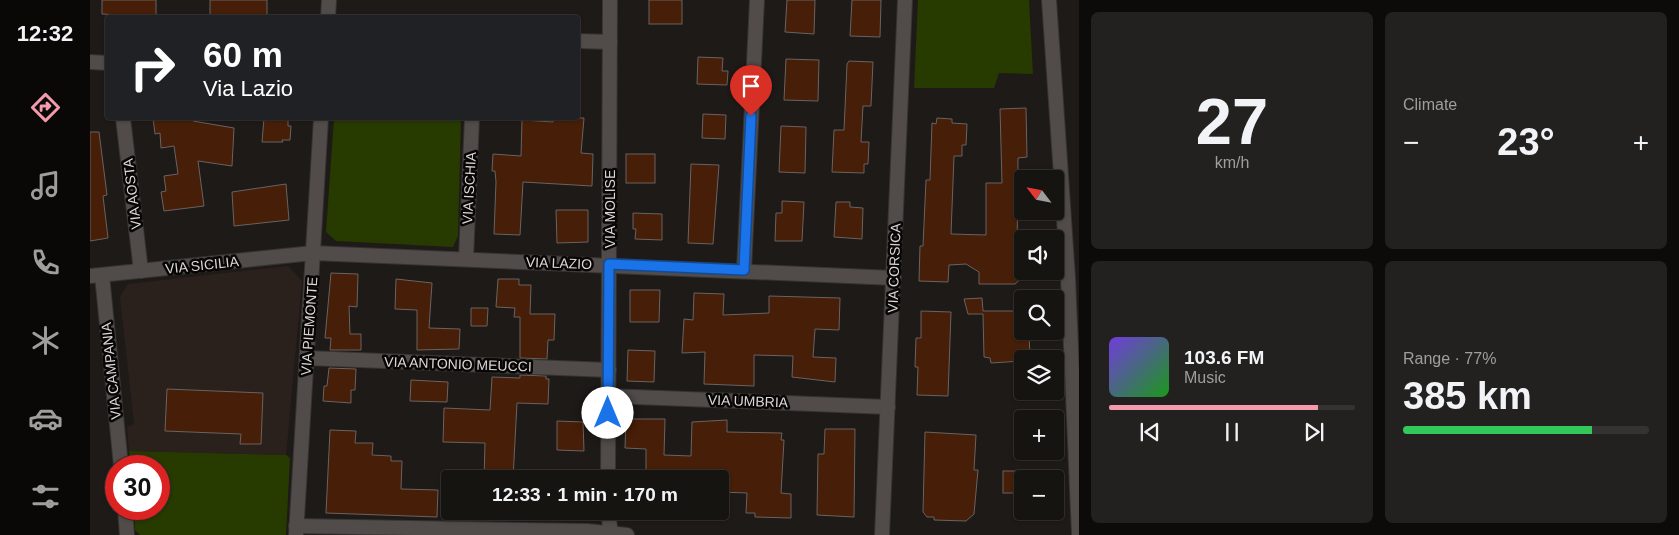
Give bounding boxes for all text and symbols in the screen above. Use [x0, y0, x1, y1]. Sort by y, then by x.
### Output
text: 12:32 [17, 21, 73, 46]
icon: right [120, 35, 185, 100]
text: 60 m [203, 35, 283, 74]
pin [730, 65, 772, 116]
icon: arrive [737, 72, 765, 100]
text: Via Lazio [203, 76, 293, 101]
text: 27 [1196, 85, 1268, 158]
icon: directions [28, 90, 63, 125]
text: Climate [1403, 96, 1457, 113]
text: 23° [1497, 121, 1555, 163]
text: − [1403, 127, 1419, 158]
text: + [1633, 127, 1649, 158]
street label: VIA ISCHIA [459, 151, 479, 225]
text: km/h [1215, 154, 1249, 171]
street label: VIA AOSTA [120, 157, 144, 230]
icon: music [28, 168, 63, 203]
street label: VIA MOLISE [602, 170, 618, 248]
north arrow [1014, 170, 1064, 220]
map controls [1014, 170, 1064, 520]
street label: VIA CORSICA [884, 222, 904, 313]
button: sound [1014, 230, 1064, 280]
icon: phone [28, 245, 63, 280]
street label: VIA SICILIA [164, 253, 240, 277]
street label: VIA LAZIO [526, 254, 592, 272]
street label: VIA PIEMONTE [298, 276, 320, 376]
button: search [1014, 290, 1064, 340]
street label: VIA CAMPANIA [98, 321, 124, 420]
icon: climate [28, 323, 63, 358]
text: 103.6 FM [1184, 347, 1264, 368]
button: layers [1014, 350, 1064, 400]
text: Range · 77% [1403, 350, 1496, 367]
street label: VIA ANTONIO MEUCCI [384, 353, 532, 375]
text: Music [1184, 369, 1226, 386]
text: 385 km [1403, 375, 1532, 417]
position arrow [581, 386, 633, 438]
street label: VIA UMBRIA [708, 392, 789, 410]
icon: car [28, 401, 63, 436]
button: + [1014, 410, 1064, 460]
icon: previous [1136, 418, 1164, 446]
icon: pause [1218, 418, 1246, 446]
icon: next [1300, 418, 1328, 446]
speed limit sign: 30 [105, 455, 170, 520]
button: − [1014, 470, 1064, 520]
icon: filters [28, 479, 63, 514]
text: 12:33 · 1 min · 170 m [492, 484, 678, 505]

